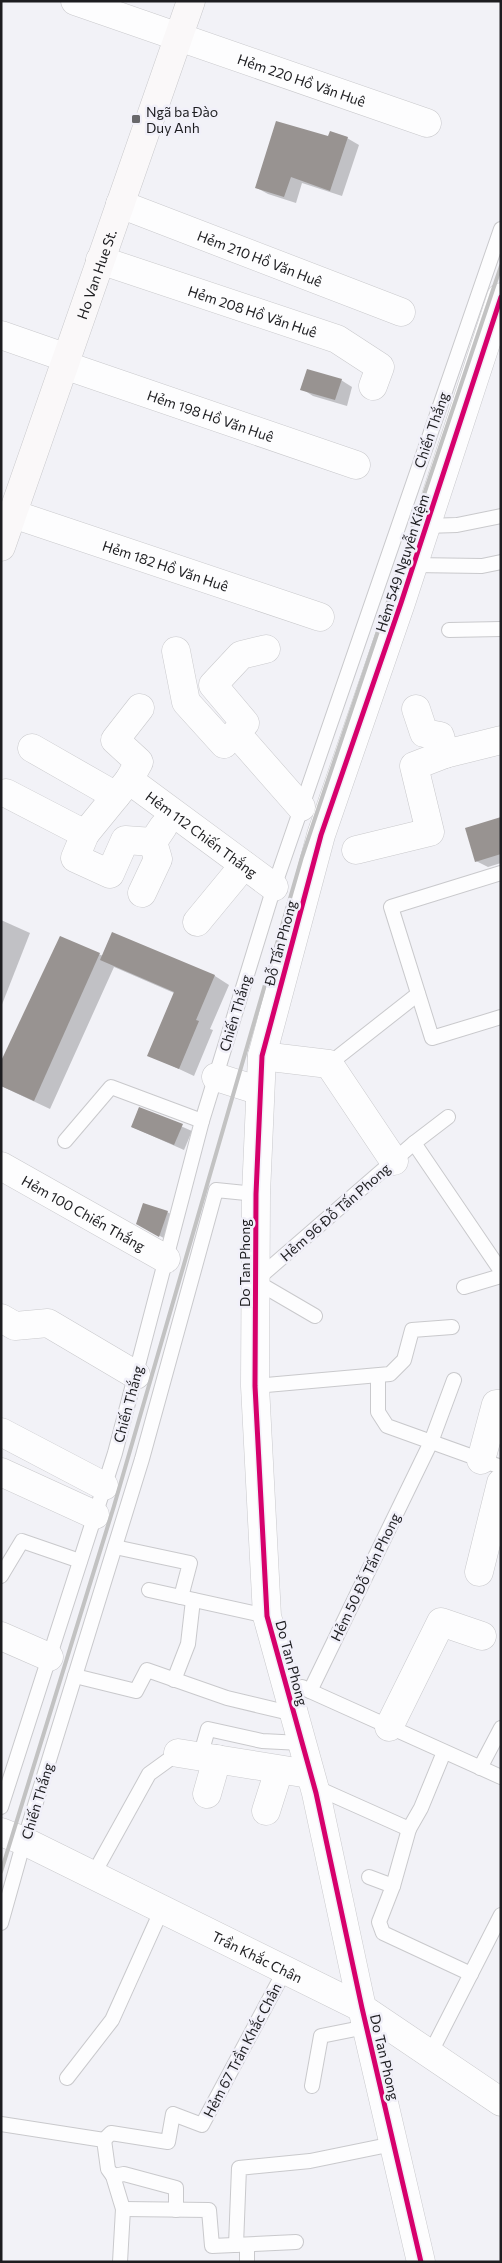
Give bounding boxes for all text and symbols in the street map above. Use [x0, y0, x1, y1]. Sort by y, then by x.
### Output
street label: Hẻm 220 Hồ Văn Huê [236, 50, 368, 110]
place label: Ngã ba Đào Duy Anh [146, 103, 218, 136]
marker: Ngã ba Đào Duy Anh [130, 113, 142, 125]
street label: Hẻm 210 Hồ Văn Huê [195, 226, 325, 290]
street label: Ho Van Hue St. [73, 227, 119, 321]
street label: Hẻm 208 Hồ Văn Huê [186, 282, 319, 340]
street label: Hẻm 198 Hồ Văn Huê [145, 386, 276, 445]
street label: Chiến Thắng [410, 389, 452, 470]
street label: Hẻm 549 Nguyễn Kiệm [372, 492, 432, 634]
street label: Hẻm 182 Hồ Văn Huê [100, 536, 231, 594]
street label: Hẻm 112 Chiến Thắng [143, 787, 261, 881]
street label: Đỗ Tấn Phong [260, 898, 300, 989]
street label: Chiến Thắng [215, 972, 255, 1053]
street label: Hẻm 96 Đỗ Tấn Phong [276, 1159, 394, 1264]
street label: Hẻm 100 Chiến Thắng [19, 1171, 149, 1254]
street label: Do Tan Phong [236, 1219, 253, 1307]
street label: Chiến Thắng [110, 1363, 147, 1444]
street label: Hẻm 50 Đỗ Tấn Phong [327, 1510, 404, 1644]
street label: Do Tan Phong [272, 1618, 312, 1708]
street label: Chiến Thắng [17, 1760, 57, 1841]
street label: Trần Khắc Chân [209, 1927, 305, 1986]
street label: Hẻm 67 Trần Khắc Chân [199, 1980, 285, 2120]
street label: Do Tan Phong [367, 2012, 403, 2102]

